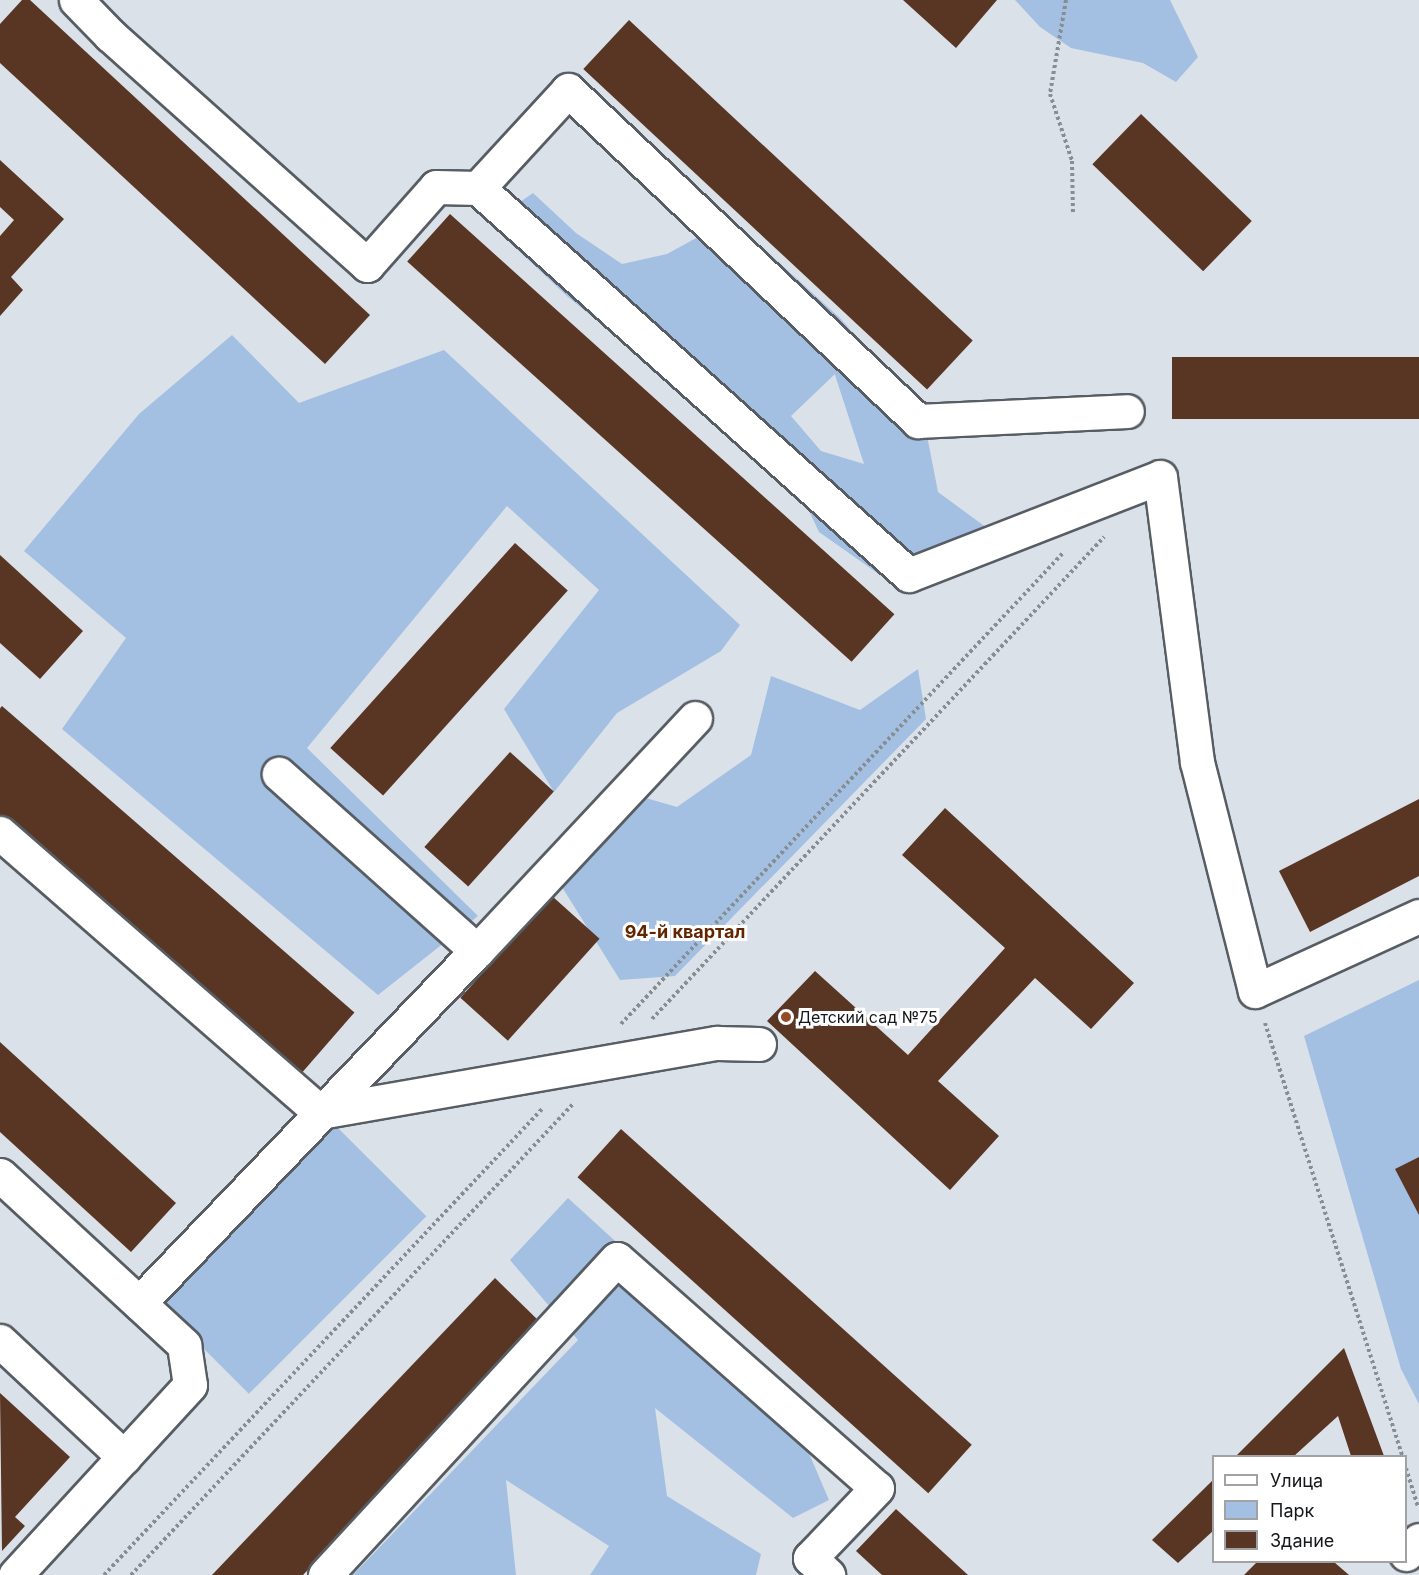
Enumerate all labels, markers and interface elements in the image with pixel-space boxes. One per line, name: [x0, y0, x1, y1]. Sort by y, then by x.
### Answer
district label: 94-й квартал: [625, 921, 745, 943]
place label: Детский сад №75: [798, 1007, 938, 1027]
marker: Детский сад №75: [779, 1010, 793, 1024]
legend: [1212, 1455, 1407, 1563]
text: Улица: [1270, 1470, 1323, 1491]
text: Парк: [1270, 1500, 1314, 1521]
text: Здание: [1270, 1530, 1334, 1551]

